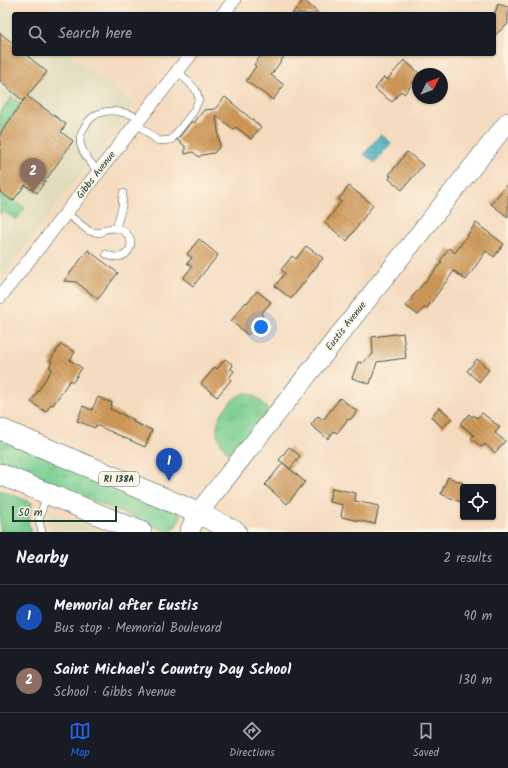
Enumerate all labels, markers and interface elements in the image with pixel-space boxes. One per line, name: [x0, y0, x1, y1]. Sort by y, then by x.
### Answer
search box: [12, 12, 496, 56]
text: Search here: [58, 22, 132, 46]
icon: search: [26, 23, 48, 45]
north arrow: [412, 68, 448, 104]
street label: Gibbs Avenue: [72, 147, 120, 202]
pin: 2: [20, 158, 46, 191]
street label: Eustis Avenue: [322, 297, 371, 354]
your location: [251, 317, 271, 337]
pin: 1: [156, 448, 182, 481]
road number: RI 138A: [99, 472, 139, 486]
map controls: [460, 484, 496, 520]
button: locate: [460, 484, 496, 520]
scale bar: [12, 504, 117, 523]
text: 50 m: [18, 504, 43, 522]
text: Nearby: [16, 545, 68, 572]
text: 2 results: [444, 548, 492, 569]
text: Memorial after Eustis: [54, 594, 198, 618]
text: 1: [27, 606, 31, 627]
text: 90 m: [464, 606, 492, 627]
text: Bus stop · Memorial Boulevard: [54, 618, 222, 639]
text: Saint Michael's Country Day School: [54, 658, 291, 682]
text: 2: [25, 670, 33, 691]
text: 130 m: [458, 670, 492, 691]
text: School · Gibbs Avenue: [54, 682, 176, 703]
tab: Map: [69, 720, 91, 762]
tab: Directions: [229, 720, 275, 762]
tab: Saved: [413, 720, 439, 762]

